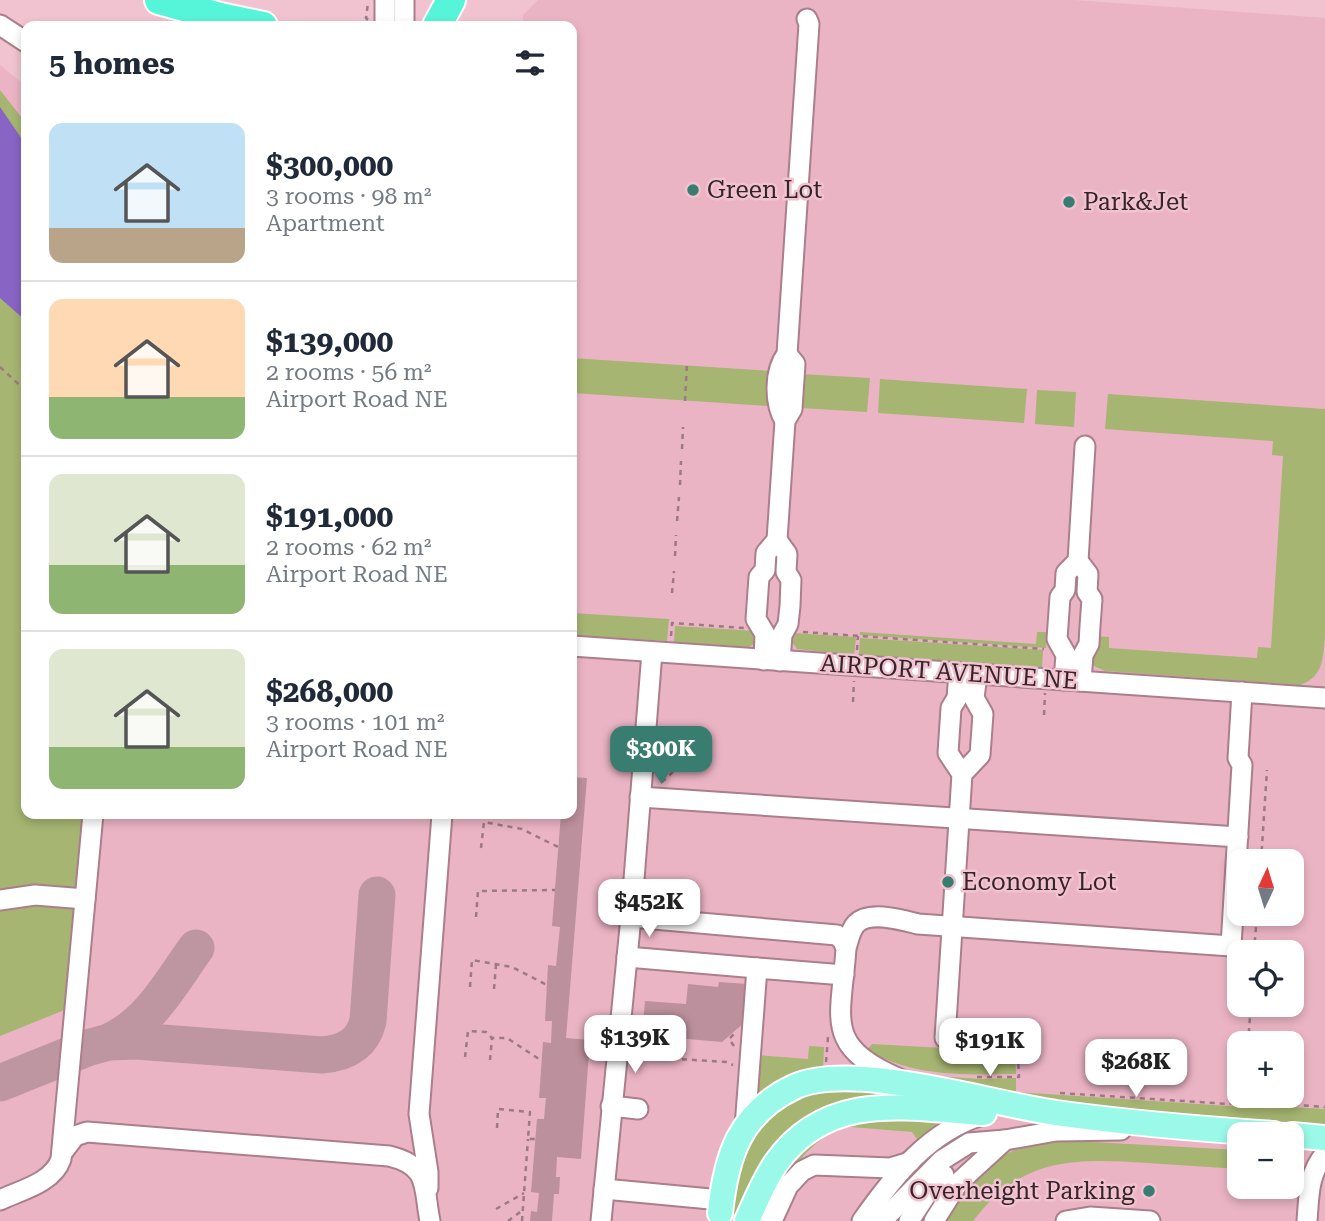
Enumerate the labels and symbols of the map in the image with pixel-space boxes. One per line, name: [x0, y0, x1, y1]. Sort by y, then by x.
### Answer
place label: Green Lot: [707, 176, 822, 204]
marker: Green Lot: [685, 182, 701, 198]
place label: Park&Jet: [1083, 188, 1188, 216]
marker: Park&Jet: [1061, 194, 1077, 210]
street label: AIRPORT AVENUE NE: [819, 649, 1079, 695]
pin: $300K: [612, 726, 710, 786]
north arrow: [1227, 849, 1304, 926]
place label: Economy Lot: [962, 868, 1116, 896]
marker: Economy Lot: [940, 874, 956, 890]
pin: $452K: [600, 880, 698, 939]
pin: $139K: [586, 1016, 684, 1075]
pin: $191K: [941, 1018, 1039, 1078]
pin: $268K: [1087, 1040, 1185, 1099]
place label: Overheight Parking: [909, 1177, 1135, 1205]
marker: Overheight Parking: [1141, 1183, 1157, 1199]

